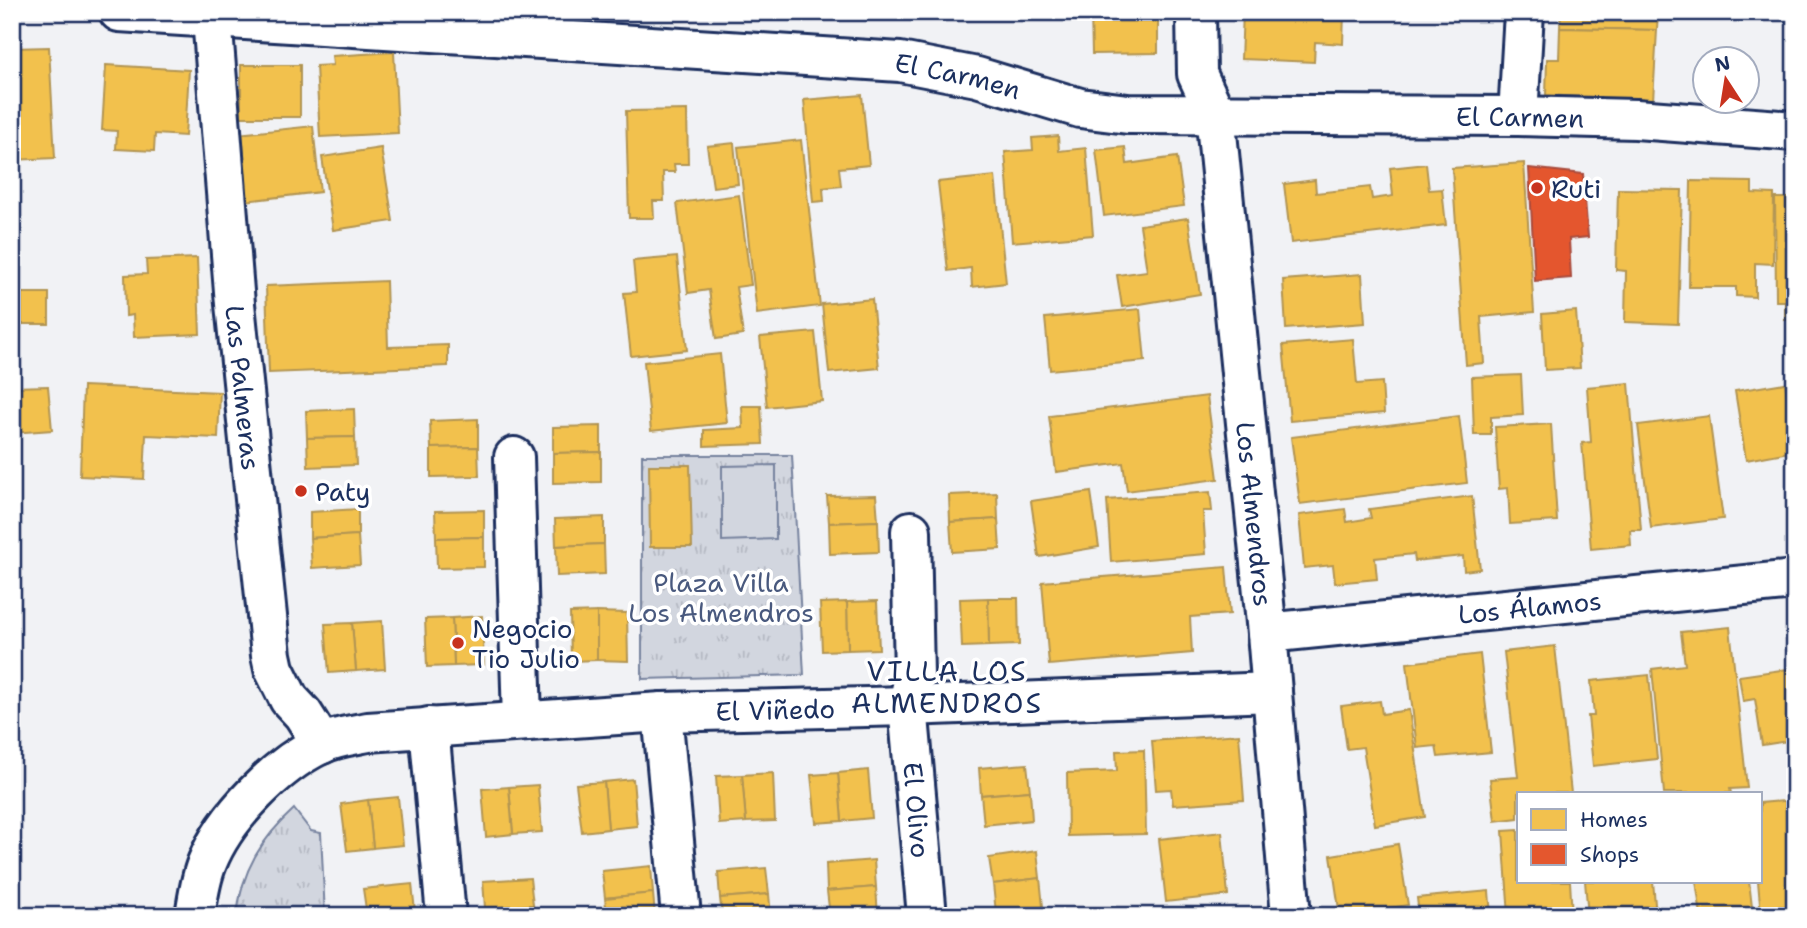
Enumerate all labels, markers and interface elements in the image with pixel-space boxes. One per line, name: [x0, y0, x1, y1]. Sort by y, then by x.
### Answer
street label: El Carmen: [892, 44, 1025, 107]
north arrow: [1692, 46, 1762, 116]
text: N: [1713, 50, 1733, 78]
street label: El Carmen: [1456, 98, 1585, 135]
place label: Ruti: [1551, 171, 1601, 206]
marker: Ruti: [1529, 180, 1545, 196]
street label: Las Palmeras: [218, 303, 269, 472]
street label: Los Almendros: [1228, 420, 1282, 608]
place label: Paty: [315, 474, 370, 509]
marker: Paty: [293, 483, 309, 499]
park label: Plaza Villa Los Almendros: [628, 565, 814, 630]
street label: Los Álamos: [1456, 582, 1603, 631]
place label: Negocio Tio Julio: [472, 611, 580, 676]
marker: Negocio Tio Julio: [450, 635, 466, 651]
district label: VILLA LOS ALMENDROS: [851, 652, 1043, 722]
street label: El Viñedo: [715, 690, 835, 728]
street label: El Olivo: [896, 761, 939, 859]
legend: [1517, 792, 1762, 883]
text: Homes: [1580, 806, 1648, 834]
text: Shops: [1580, 841, 1639, 869]

